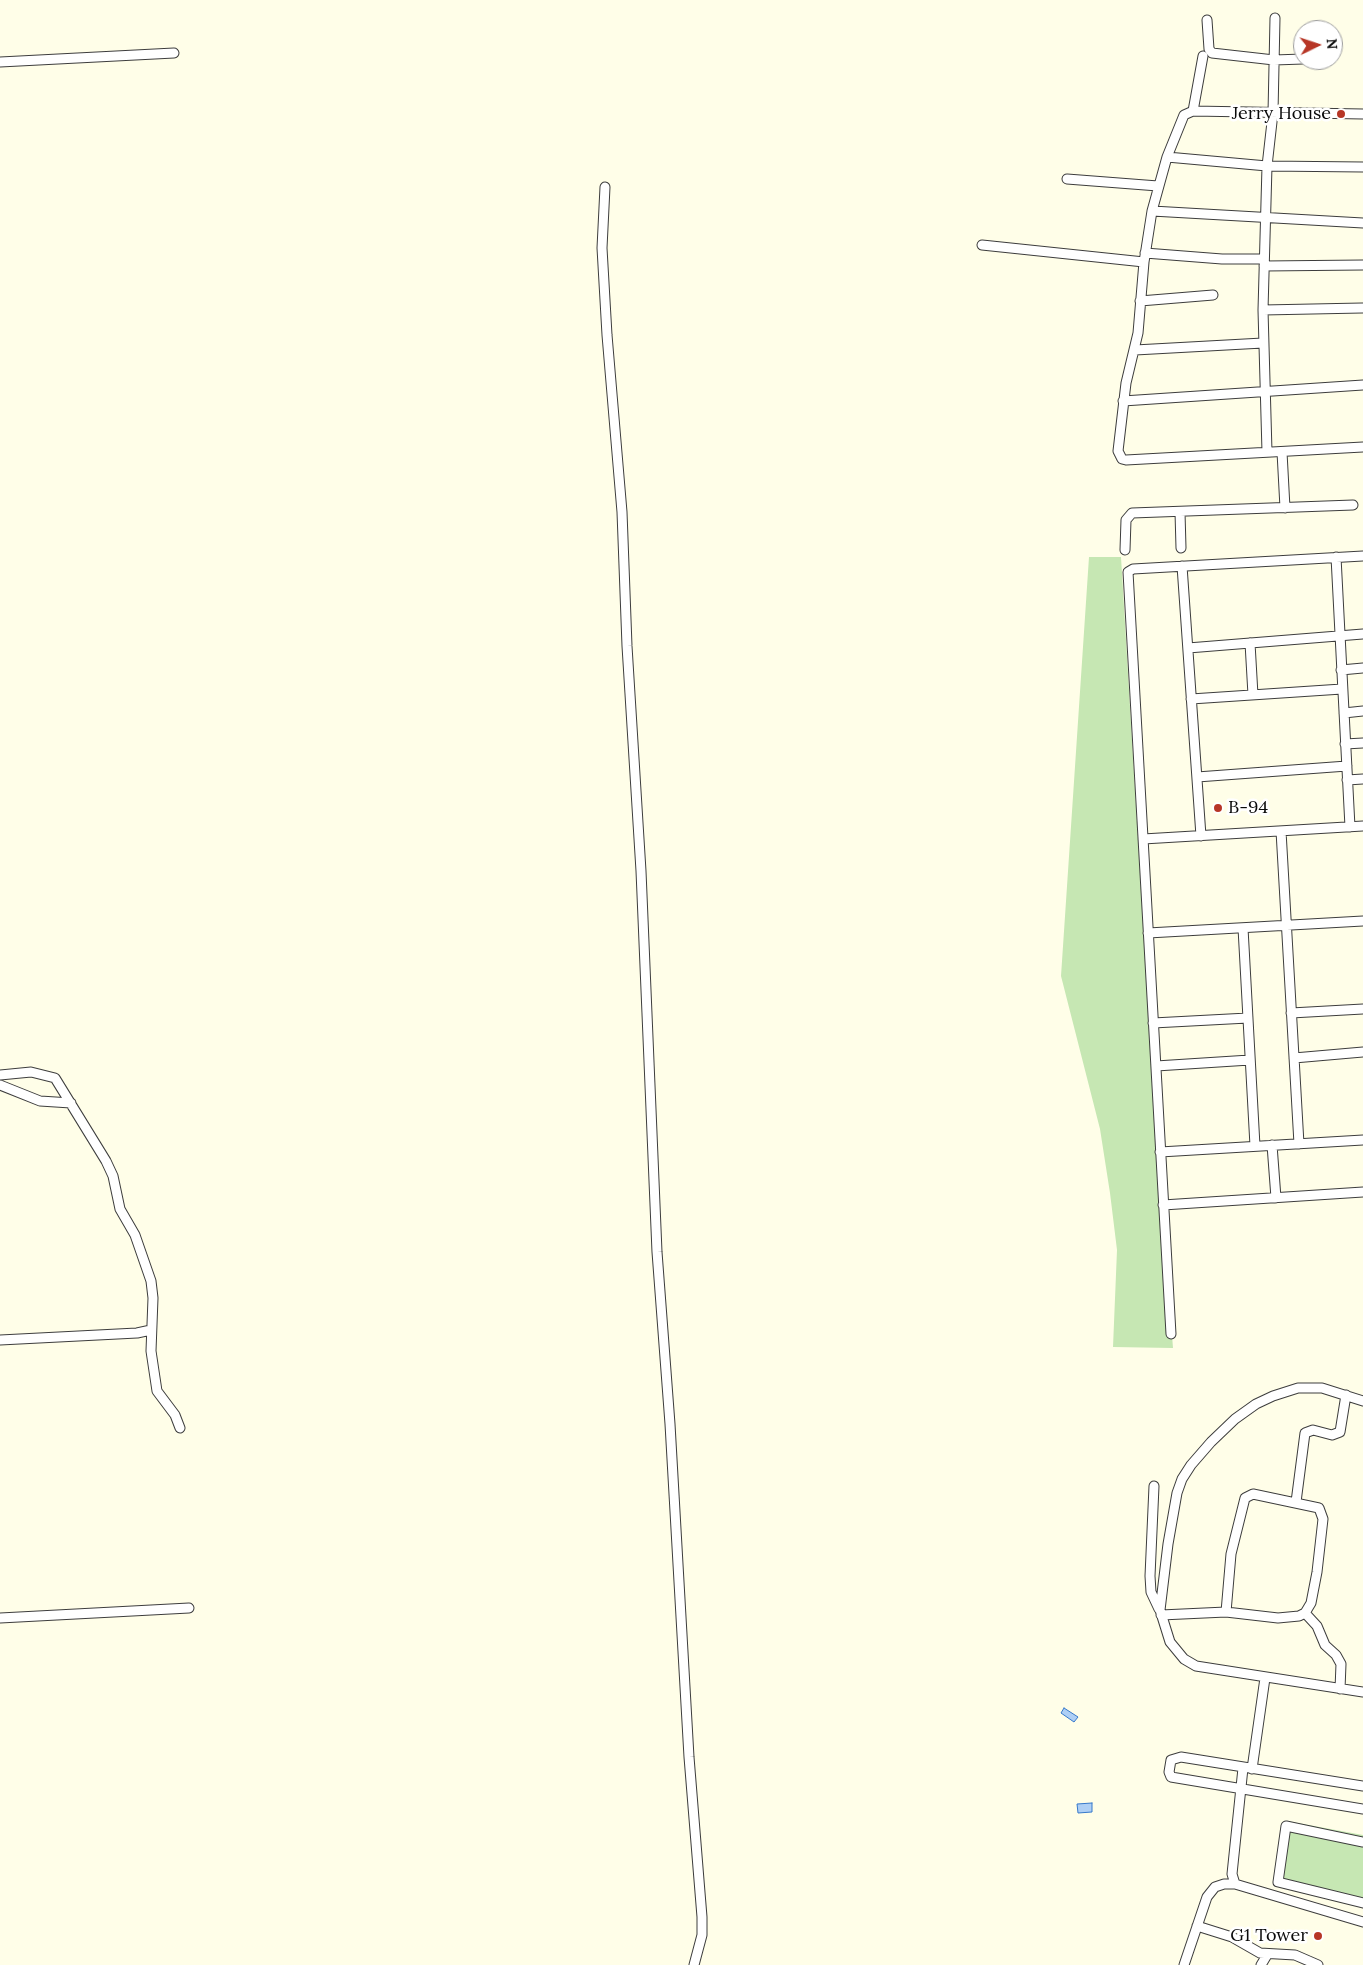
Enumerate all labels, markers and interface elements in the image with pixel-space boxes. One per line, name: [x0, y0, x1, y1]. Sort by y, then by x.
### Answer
north arrow: [1293, 20, 1343, 70]
text: N: [1323, 38, 1341, 50]
place label: Jerry House: [1232, 103, 1331, 125]
marker: Jerry House: [1335, 108, 1347, 120]
place label: B-94: [1228, 797, 1268, 819]
marker: B-94: [1212, 802, 1224, 814]
place label: G1 Tower: [1230, 1925, 1308, 1947]
marker: G1 Tower: [1312, 1930, 1324, 1942]

